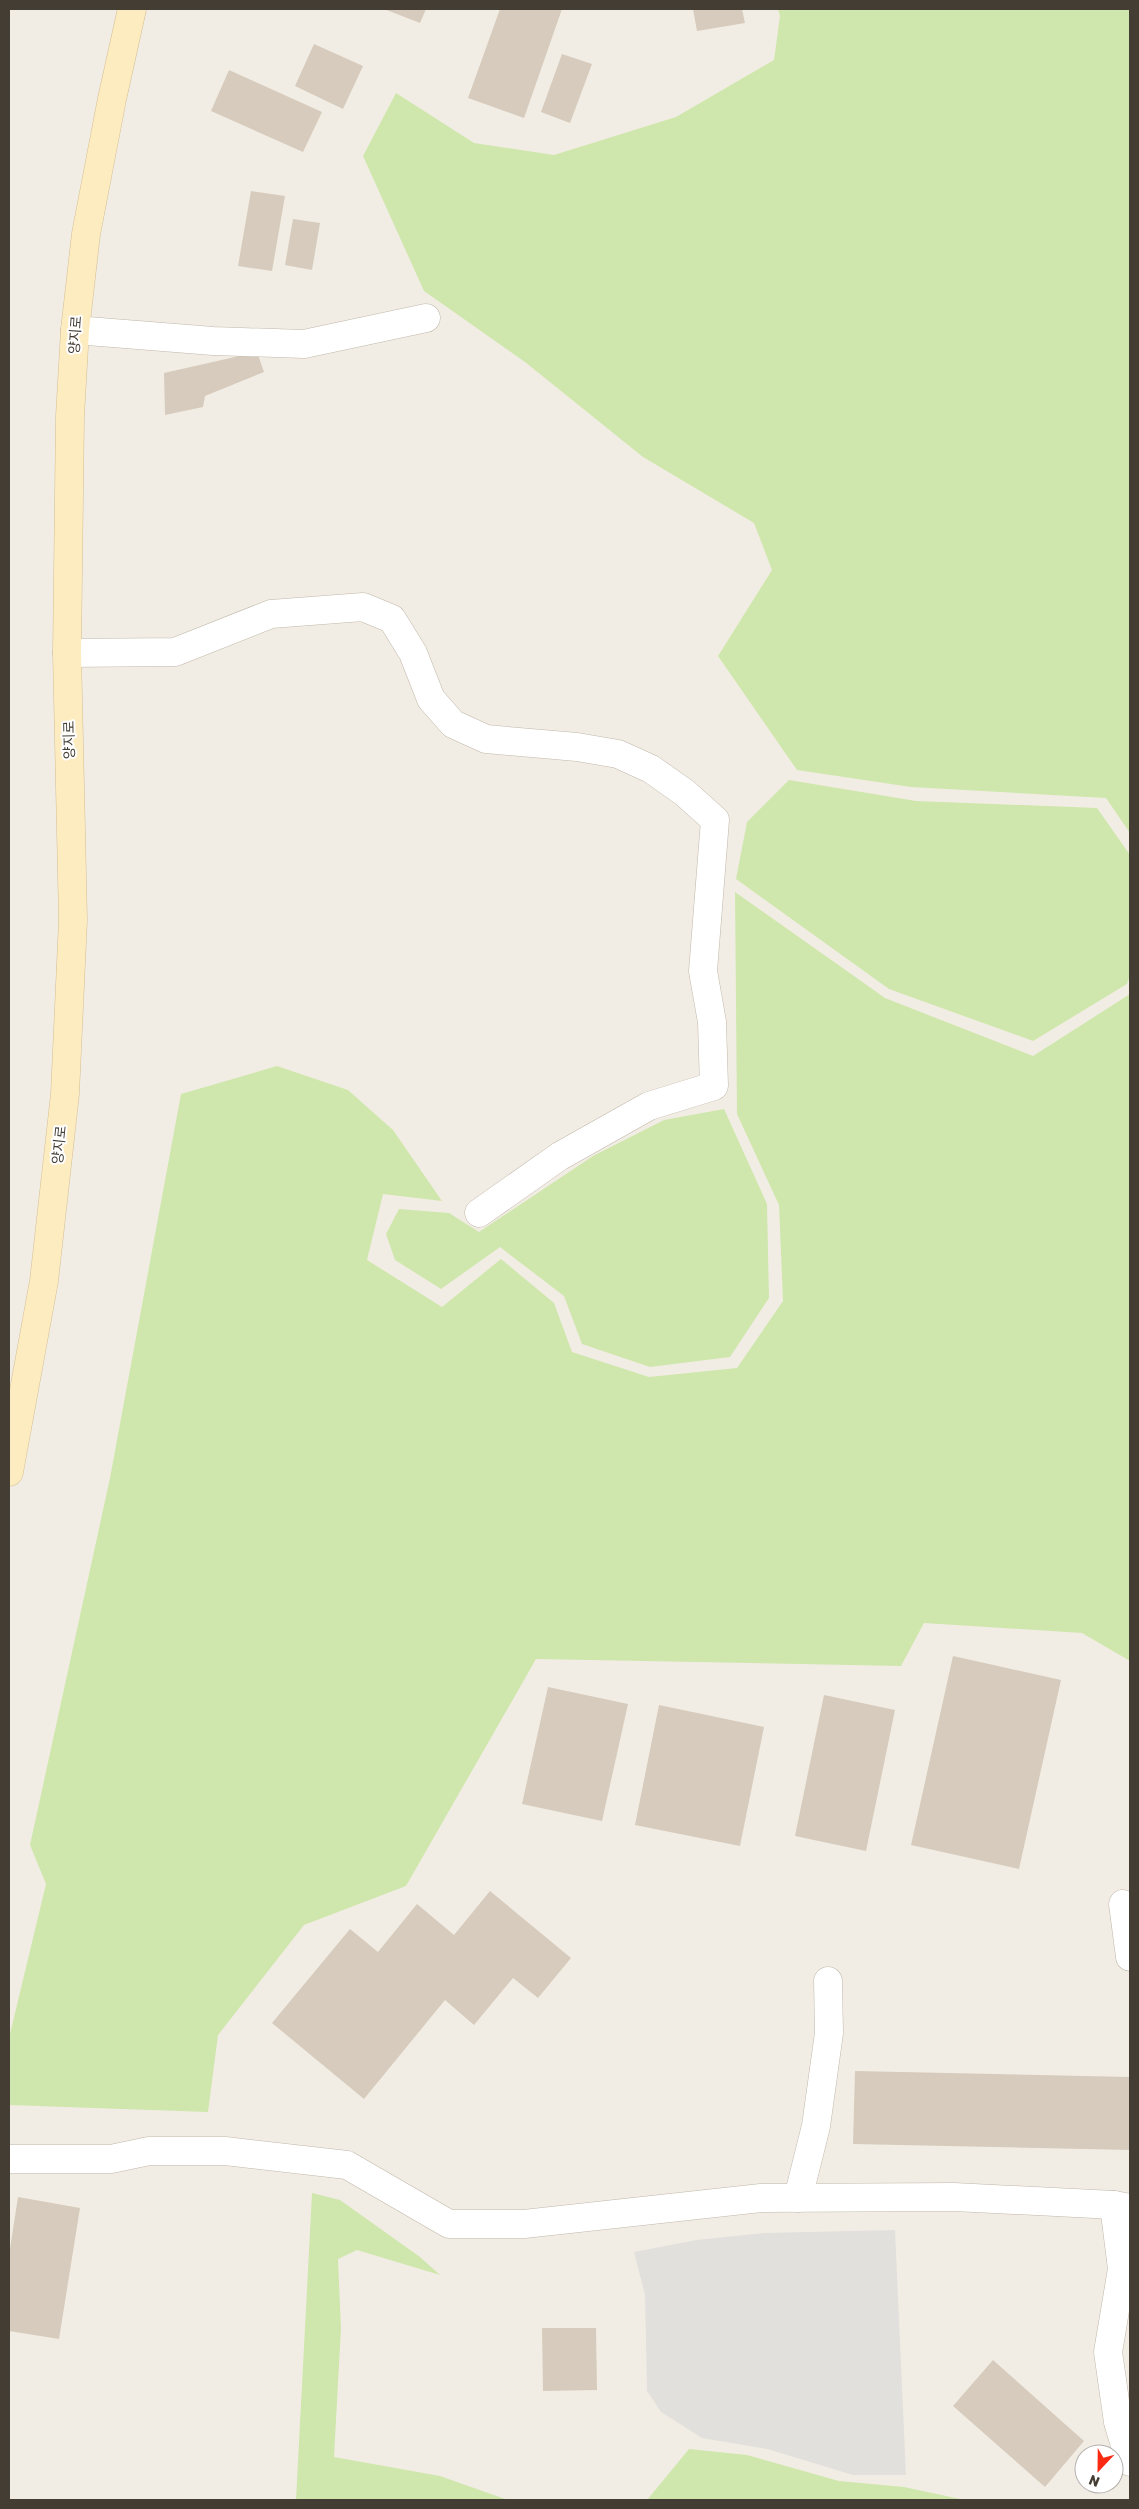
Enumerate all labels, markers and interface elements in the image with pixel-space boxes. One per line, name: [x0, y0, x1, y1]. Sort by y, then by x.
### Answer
street label: 양지로: [66, 315, 85, 355]
street label: 양지로: [61, 720, 78, 759]
street label: 양지로: [49, 1125, 70, 1165]
north arrow: [1074, 2444, 1124, 2494]
text: N: [1086, 2471, 1102, 2490]

